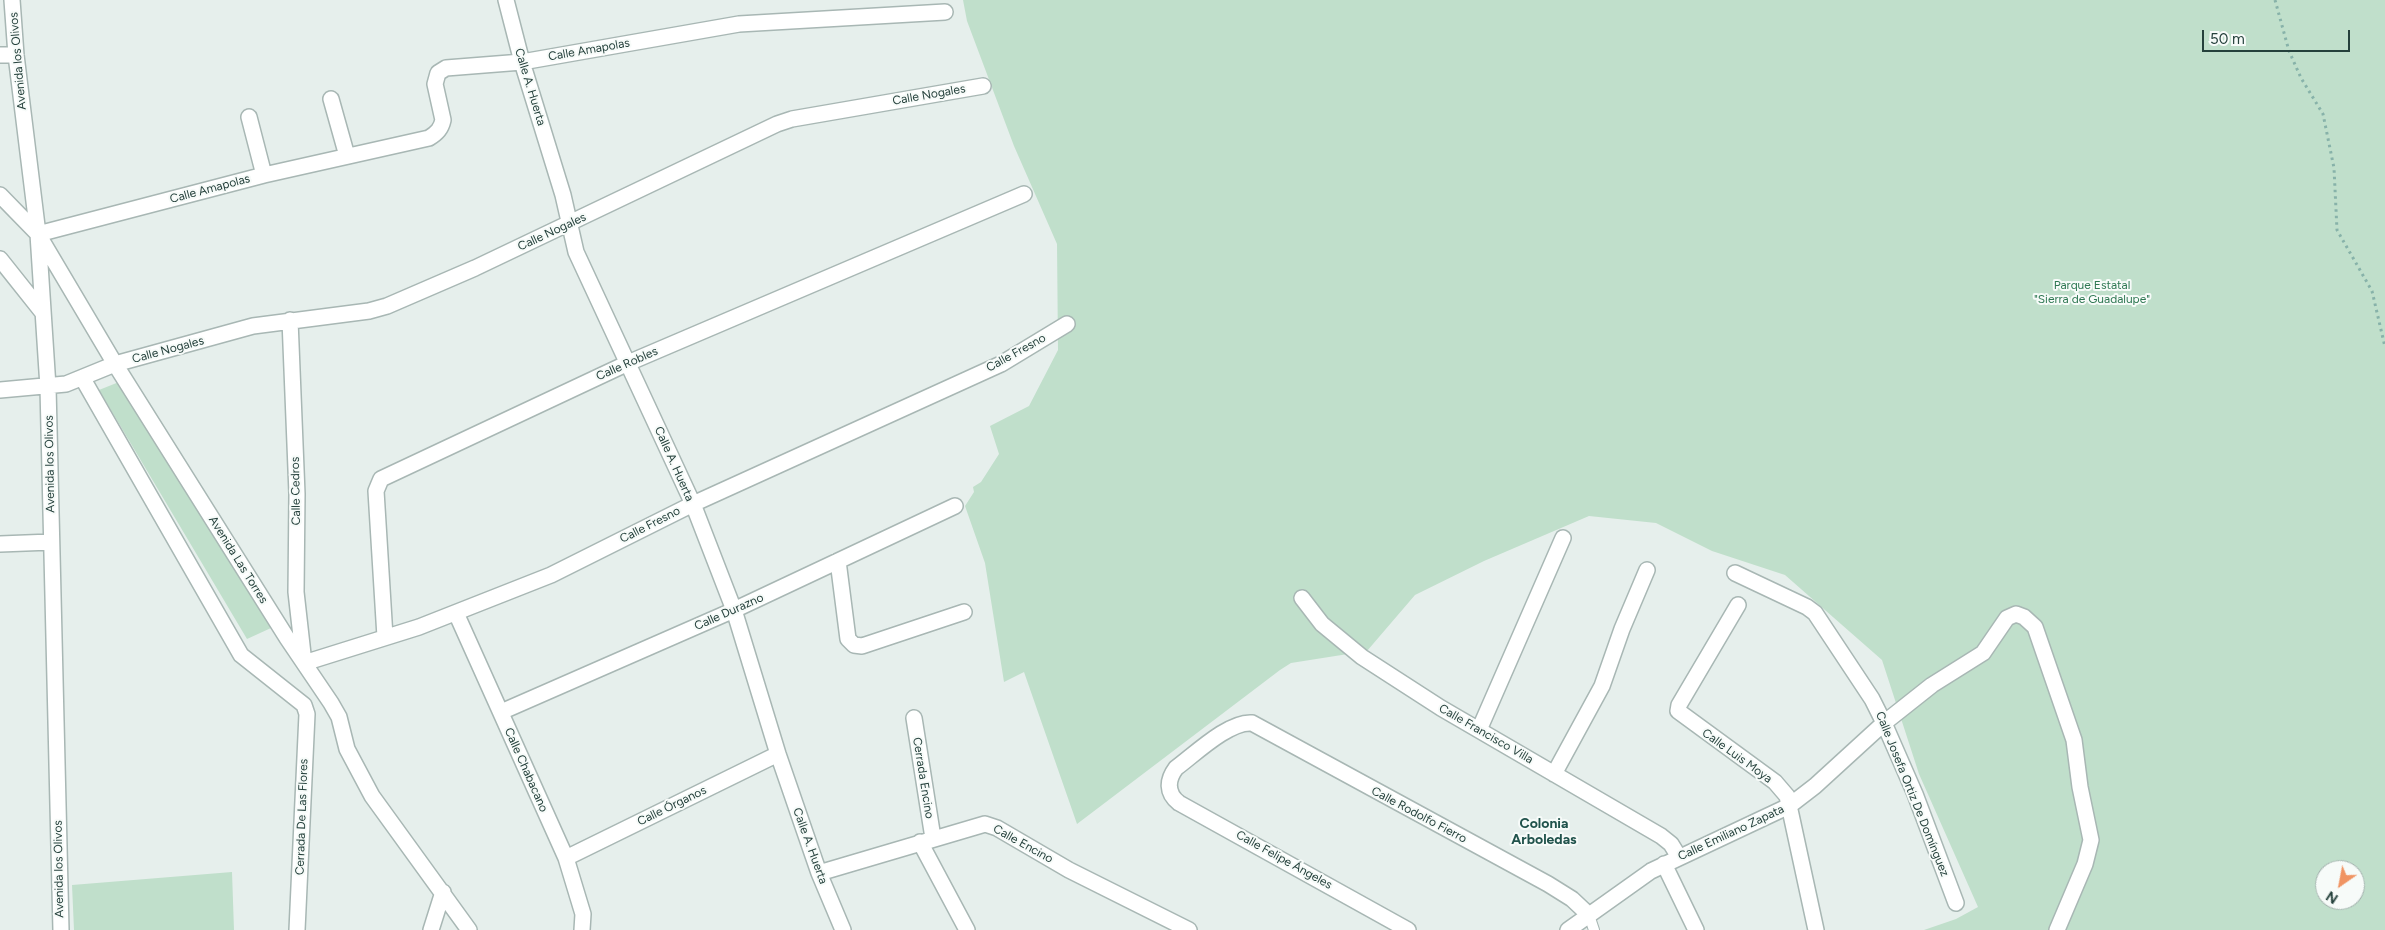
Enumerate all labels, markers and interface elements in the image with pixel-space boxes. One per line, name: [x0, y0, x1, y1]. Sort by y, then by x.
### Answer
street label: Avenida los Olivos: [7, 12, 29, 110]
scale bar: [2205, 20, 2352, 52]
text: 50 m: [2210, 30, 2245, 48]
street label: Calle Amapolas: [547, 36, 631, 64]
street label: Calle A. Huerta: [511, 47, 549, 127]
street label: Calle Nogales: [891, 82, 967, 108]
street label: Calle Amapolas: [168, 171, 252, 207]
street label: Calle Nogales: [516, 210, 588, 254]
park label: Parque Estatal "Sierra de Guadalupe": [2034, 278, 2150, 306]
street label: Calle Fresno: [984, 331, 1048, 375]
street label: Calle Nogales: [131, 333, 205, 367]
street label: Calle Robles: [594, 344, 660, 384]
street label: Avenida los Olivos: [42, 415, 58, 513]
street label: Calle A. Huerta: [651, 424, 697, 504]
street label: Calle Cedros: [288, 457, 304, 525]
street label: Calle Fresno: [617, 504, 683, 546]
street label: Avenida Las Torres: [205, 514, 271, 606]
street label: Calle Durazno: [692, 590, 766, 634]
street label: Calle Francisco Villa: [1436, 701, 1536, 767]
street label: Calle Josefa Ortiz De Domínguez: [1872, 709, 1952, 879]
street label: Calle Chabacano: [501, 726, 551, 814]
street label: Calle Luis Moya: [1699, 726, 1775, 786]
street label: Cerrada Encino: [909, 736, 937, 820]
street label: Cerrada De Las Flores: [293, 759, 311, 875]
street label: Calle Órganos: [635, 783, 709, 829]
street label: Calle Rodolfo Fierro: [1369, 784, 1469, 846]
street label: Calle Emiliano Zapata: [1676, 802, 1786, 864]
street label: Calle A. Huerta: [790, 806, 830, 886]
district label: Colonia Arboledas: [1511, 816, 1577, 849]
street label: Avenida los Olivos: [51, 820, 67, 918]
street label: Calle Encino: [991, 822, 1055, 866]
street label: Calle Felipe Ángeles: [1233, 828, 1335, 892]
north arrow: [2315, 860, 2365, 910]
text: N: [2323, 887, 2341, 907]

